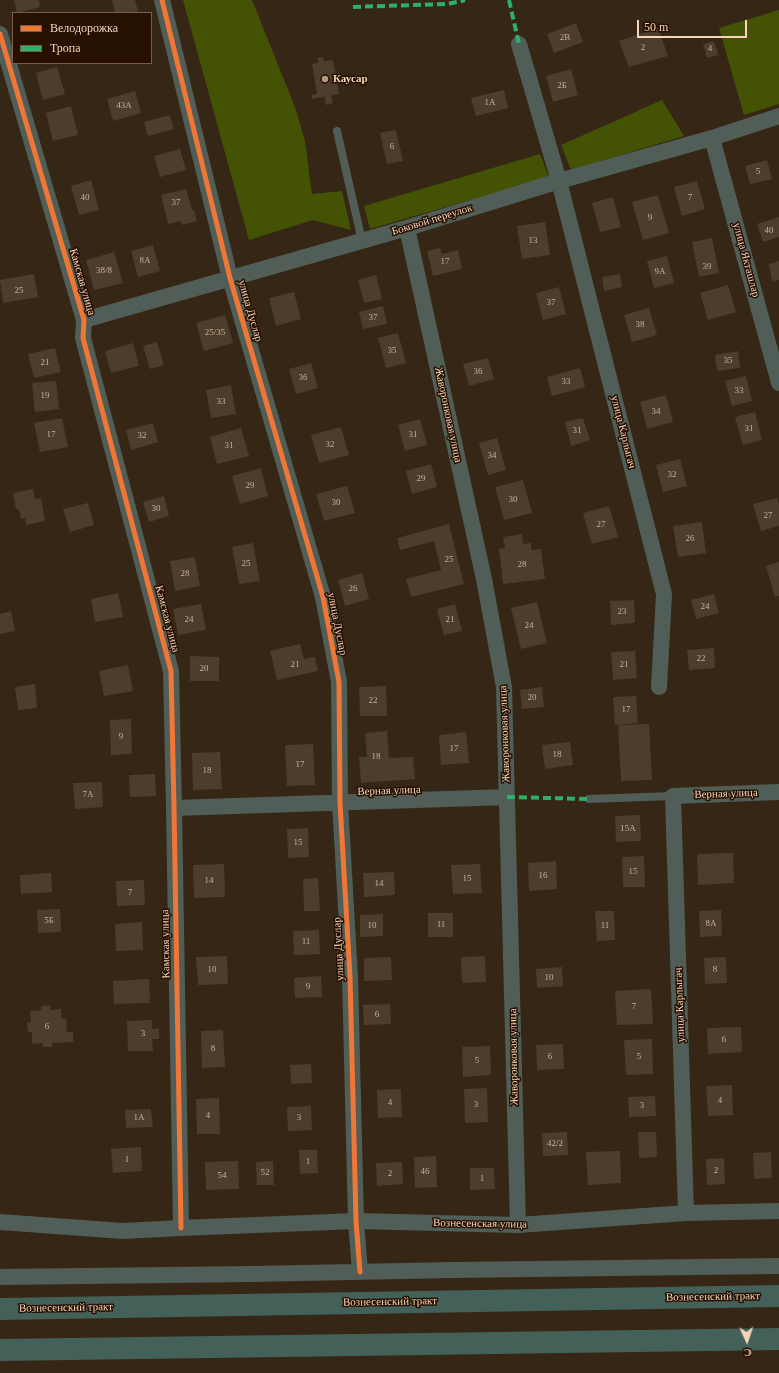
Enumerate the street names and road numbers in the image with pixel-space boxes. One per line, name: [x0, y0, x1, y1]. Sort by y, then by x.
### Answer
street label: Боковой переулок: [390, 201, 474, 239]
street label: улица Якташлар: [730, 221, 762, 299]
street label: Камская улица: [66, 247, 98, 317]
street label: улица Дуслар: [235, 279, 265, 343]
street label: Жаворонковая улица: [431, 366, 465, 464]
street label: улица Карлыгач: [608, 394, 638, 470]
street label: Камская улица: [152, 584, 182, 654]
street label: улица Дуслар: [324, 591, 350, 657]
street label: Жаворонковая улица: [497, 685, 513, 783]
street label: Верная улица: [357, 783, 421, 799]
street label: Верная улица: [694, 786, 758, 802]
street label: Камская улица: [159, 909, 173, 979]
street label: улица Дуслар: [331, 917, 347, 981]
street label: улица Карлыгач: [672, 967, 688, 1043]
street label: Жаворонковая улица: [507, 1008, 521, 1106]
street label: Вознесенская улица: [433, 1217, 527, 1231]
street label: Вознесенский тракт: [666, 1290, 760, 1304]
street label: Вознесенский тракт: [343, 1295, 437, 1309]
street label: Вознесенский тракт: [19, 1301, 113, 1315]

